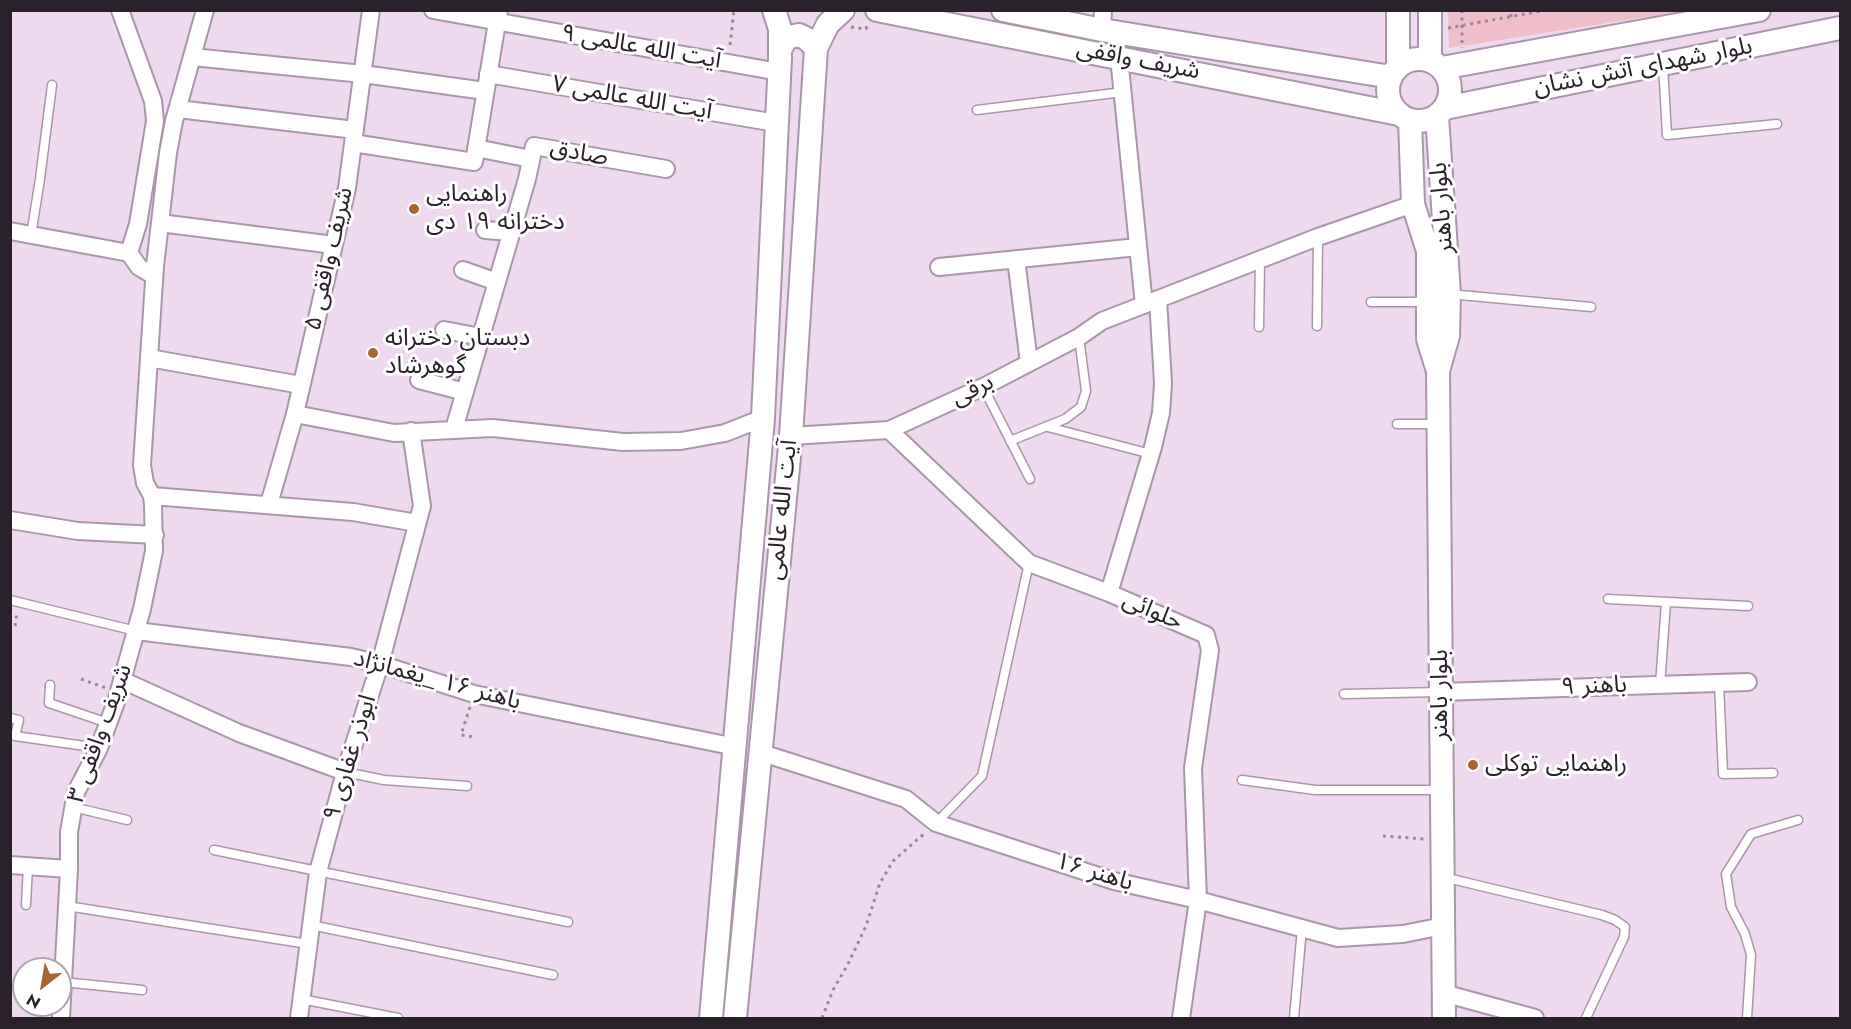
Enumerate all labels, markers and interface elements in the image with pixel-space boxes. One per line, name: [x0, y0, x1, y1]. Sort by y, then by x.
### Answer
street label: آیت الله عالمی ۹: [559, 20, 723, 76]
street label: بلوار شهدای آتش نشان: [1531, 33, 1755, 103]
street label: شریف واقفی: [1074, 35, 1202, 87]
street label: آیت الله عالمی ۷: [550, 71, 714, 127]
street label: صادق: [548, 135, 610, 173]
street label: بلوار باهنر: [1425, 161, 1461, 255]
place label: راهنمایی دخترانه ۱۹ دی: [426, 181, 565, 237]
street label: شریف واقفی ۵: [300, 185, 360, 333]
marker: راهنمایی دخترانه ۱۹ دی: [407, 202, 421, 216]
place label: دبستان دخترانه گوهرشاد: [385, 325, 530, 381]
marker: دبستان دخترانه گوهرشاد: [366, 346, 380, 360]
street label: برقی: [947, 368, 999, 414]
street label: آیت الله عالمی: [761, 438, 805, 582]
street label: حلوائی: [1118, 587, 1186, 637]
street label: باهنر ۱۶ _یغمانژاد: [350, 645, 524, 717]
street label: بلوار باهنر: [1427, 649, 1455, 741]
street label: شریف واقفی ۳: [63, 660, 139, 808]
street label: باهنر ۹: [1561, 671, 1627, 703]
street label: ابوذر غفاری ۹: [318, 692, 384, 824]
place label: راهنمایی توکلی: [1485, 751, 1627, 779]
marker: راهنمایی توکلی: [1466, 758, 1480, 772]
street label: باهنر ۱۶: [1052, 848, 1136, 898]
north arrow: [12, 957, 72, 1017]
text: N: [22, 988, 45, 1014]

